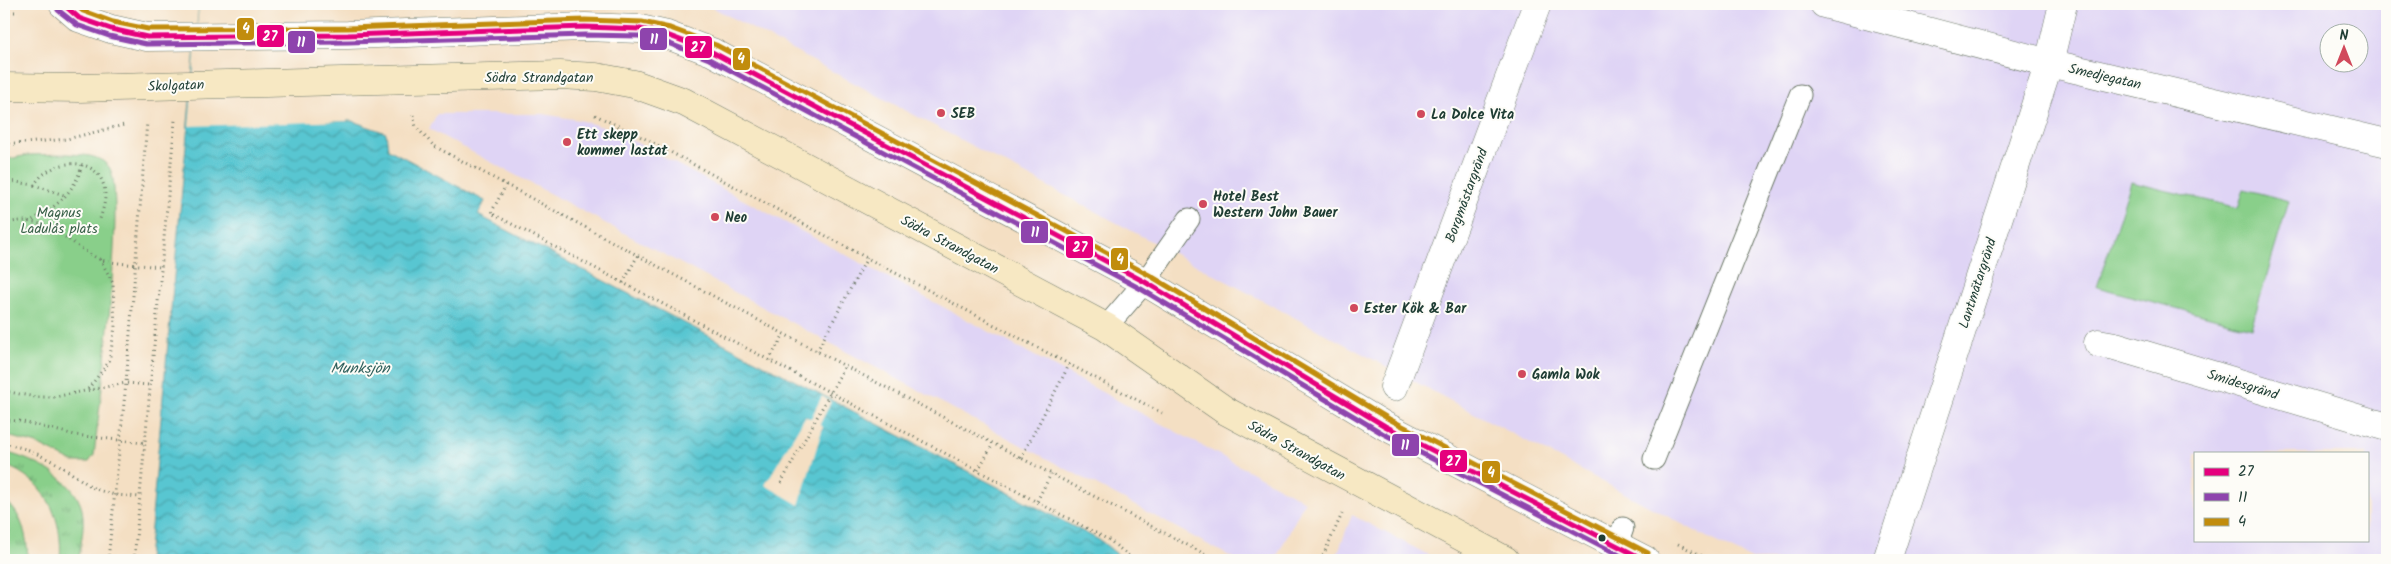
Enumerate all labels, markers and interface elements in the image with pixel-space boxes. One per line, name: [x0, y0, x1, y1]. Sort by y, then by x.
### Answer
line badge: 4: [236, 17, 255, 41]
text: 4: [242, 18, 250, 40]
north arrow: [2318, 22, 2368, 72]
line badge: 27: [256, 24, 285, 48]
text: N: [2340, 25, 2349, 47]
text: 27: [263, 26, 278, 48]
line badge: 11: [639, 27, 668, 51]
text: 11: [650, 29, 659, 51]
line badge: 11: [287, 30, 316, 54]
text: 11: [297, 32, 306, 54]
line badge: 27: [684, 35, 713, 59]
text: 27: [691, 37, 706, 59]
line badge: 4: [732, 47, 751, 71]
text: 4: [737, 48, 745, 70]
street label: Smedjegatan: [2066, 58, 2143, 96]
street label: Södra Strandgatan: [485, 67, 593, 89]
street label: Skolgatan: [147, 74, 205, 98]
place label: SEB: [951, 103, 975, 125]
place label: La Dolce Vita: [1431, 104, 1514, 126]
marker: SEB: [935, 107, 947, 119]
marker: La Dolce Vita: [1415, 108, 1427, 120]
place label: Ett skepp kommer lastat: [577, 124, 668, 162]
marker: Ett skepp kommer lastat: [561, 136, 573, 148]
street label: Borgmästargränd: [1440, 144, 1495, 246]
place label: Hotel Best Western John Bauer: [1213, 186, 1338, 224]
marker: Hotel Best Western John Bauer: [1197, 198, 1209, 210]
park label: Magnus Ladulås plats: [20, 202, 98, 240]
place label: Neo: [725, 207, 748, 229]
street label: Södra Strandgatan: [896, 210, 1003, 280]
marker: Neo: [709, 211, 721, 223]
line badge: 11: [1020, 220, 1049, 244]
text: 11: [1031, 222, 1040, 244]
street label: Lantmätargränd: [1953, 234, 2003, 331]
line badge: 27: [1065, 235, 1094, 259]
text: 27: [1073, 237, 1088, 259]
line badge: 4: [1110, 247, 1129, 271]
text: 4: [1116, 249, 1124, 271]
place label: Ester Kök & Bar: [1364, 298, 1467, 320]
marker: Ester Kök & Bar: [1348, 302, 1360, 314]
water label: Munksjön: [330, 357, 391, 381]
place label: Gamla Wok: [1532, 364, 1601, 386]
street label: Smidesgränd: [2204, 364, 2282, 407]
marker: Gamla Wok: [1516, 368, 1528, 380]
street label: Södra Strandgatan: [1244, 415, 1349, 487]
line badge: 11: [1391, 433, 1420, 457]
text: 11: [1401, 435, 1410, 457]
line badge: 27: [1439, 449, 1468, 473]
text: 27: [1446, 451, 1461, 473]
legend: [2194, 452, 2368, 542]
line badge: 4: [1481, 460, 1501, 484]
text: 27: [2238, 460, 2255, 484]
text: 4: [1487, 462, 1495, 484]
text: 11: [2238, 486, 2248, 510]
text: 4: [2238, 510, 2246, 534]
unlabelled marker: [1597, 533, 1607, 543]

